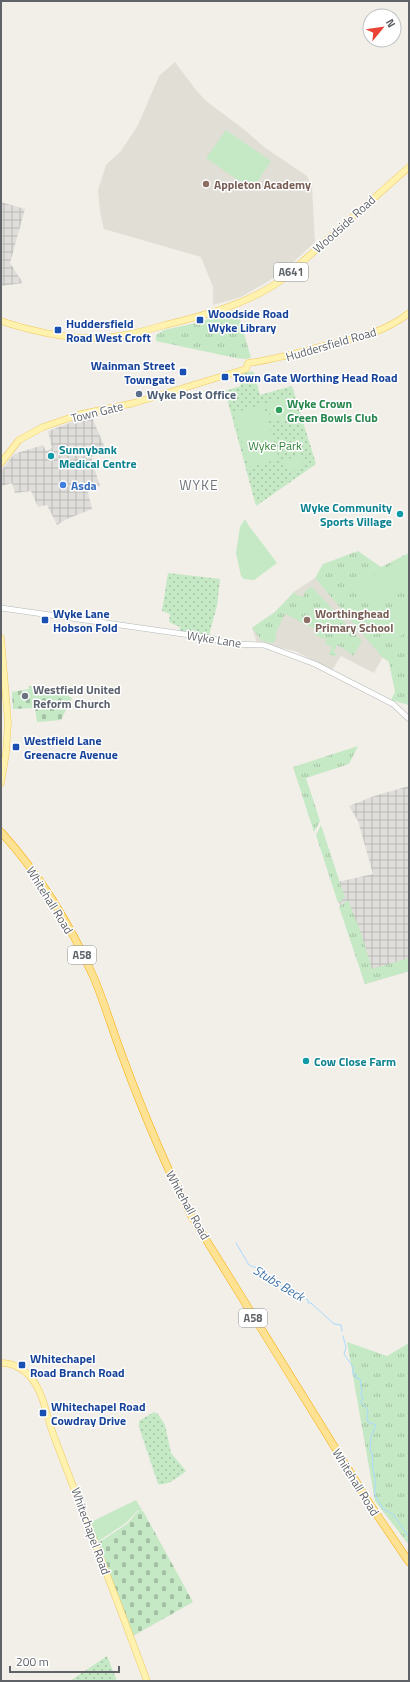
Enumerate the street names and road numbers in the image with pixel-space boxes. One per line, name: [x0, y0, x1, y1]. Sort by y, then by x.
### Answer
street label: Woodside Road: [308, 191, 380, 257]
road number: A641: [274, 263, 308, 281]
street label: Huddersfield Road: [284, 322, 378, 366]
street label: Town Gate: [69, 396, 125, 428]
street label: Wyke Lane: [185, 625, 243, 653]
street label: Whitehall Road: [22, 862, 78, 938]
road number: A58: [68, 946, 96, 964]
street label: Whitehall Road: [161, 1167, 215, 1243]
road number: A58: [239, 1309, 267, 1327]
street label: Whitehall Road: [328, 1444, 384, 1520]
street label: Whitechapel Road: [66, 1485, 116, 1577]

